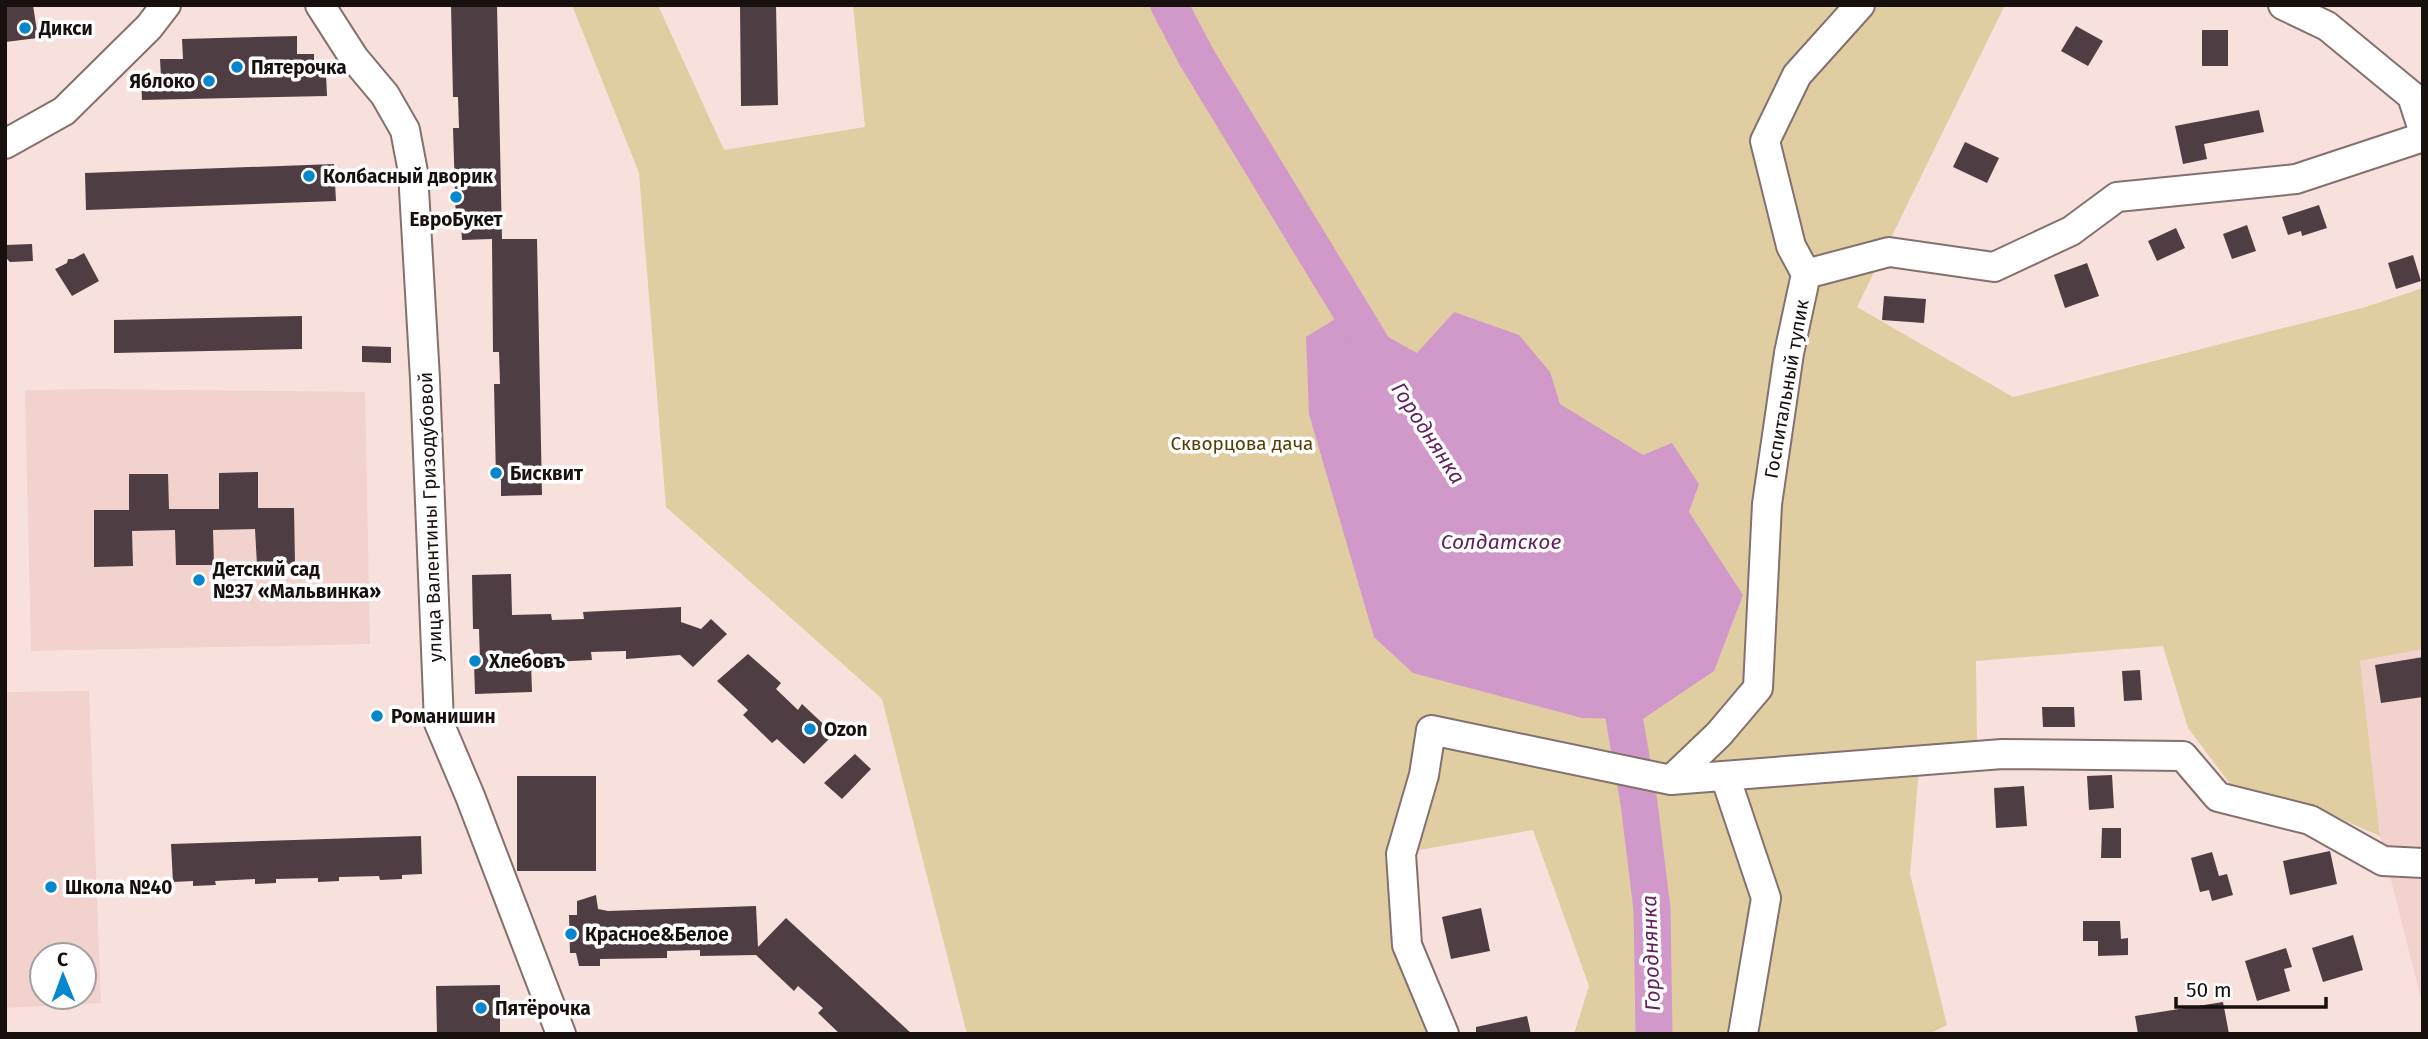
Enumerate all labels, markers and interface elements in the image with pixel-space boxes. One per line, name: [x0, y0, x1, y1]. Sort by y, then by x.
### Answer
place label: Дикси: [38, 17, 93, 40]
marker: Дикси: [17, 20, 33, 36]
place label: Пятерочка: [251, 56, 347, 79]
marker: Пятерочка: [229, 59, 245, 75]
place label: Яблоко: [130, 70, 195, 93]
marker: Яблоко: [201, 73, 217, 89]
place label: Колбасный дворик: [323, 165, 493, 188]
marker: Колбасный дворик: [301, 168, 317, 184]
marker: ЕвроБукет: [448, 189, 464, 205]
place label: ЕвроБукет: [410, 208, 504, 231]
street label: Госпитальный тупик: [1759, 298, 1814, 480]
street label: улица Валентины Гризодубовой: [414, 371, 447, 663]
water label: Городнянка: [1386, 377, 1470, 489]
park label: Скворцова дача: [1171, 432, 1313, 455]
place label: Бисквит: [510, 462, 584, 485]
marker: Бисквит: [488, 465, 504, 481]
water label: Солдатское: [1441, 529, 1561, 555]
place label: Детский сад №37 «Мальвинка»: [212, 558, 381, 603]
marker: Детский сад №37 «Мальвинка»: [191, 572, 207, 588]
place label: Хлебовъ: [488, 650, 566, 673]
marker: Хлебовъ: [467, 653, 483, 669]
place label: Романишин: [391, 705, 496, 728]
marker: Романишин: [369, 708, 385, 724]
place label: Ozon: [824, 718, 868, 741]
marker: Ozon: [802, 721, 818, 737]
place label: Школа №40: [65, 876, 172, 899]
marker: Школа №40: [43, 879, 59, 895]
water label: Городнянка: [1636, 895, 1666, 1011]
place label: Красное&Белое: [585, 923, 729, 946]
marker: Красное&Белое: [563, 926, 579, 942]
north arrow: [28, 941, 98, 1011]
text: С: [57, 948, 68, 971]
scale bar: [2176, 965, 2326, 1009]
text: 50 m: [2186, 977, 2232, 1003]
place label: Пятёрочка: [495, 997, 591, 1020]
marker: Пятёрочка: [473, 1000, 489, 1016]

